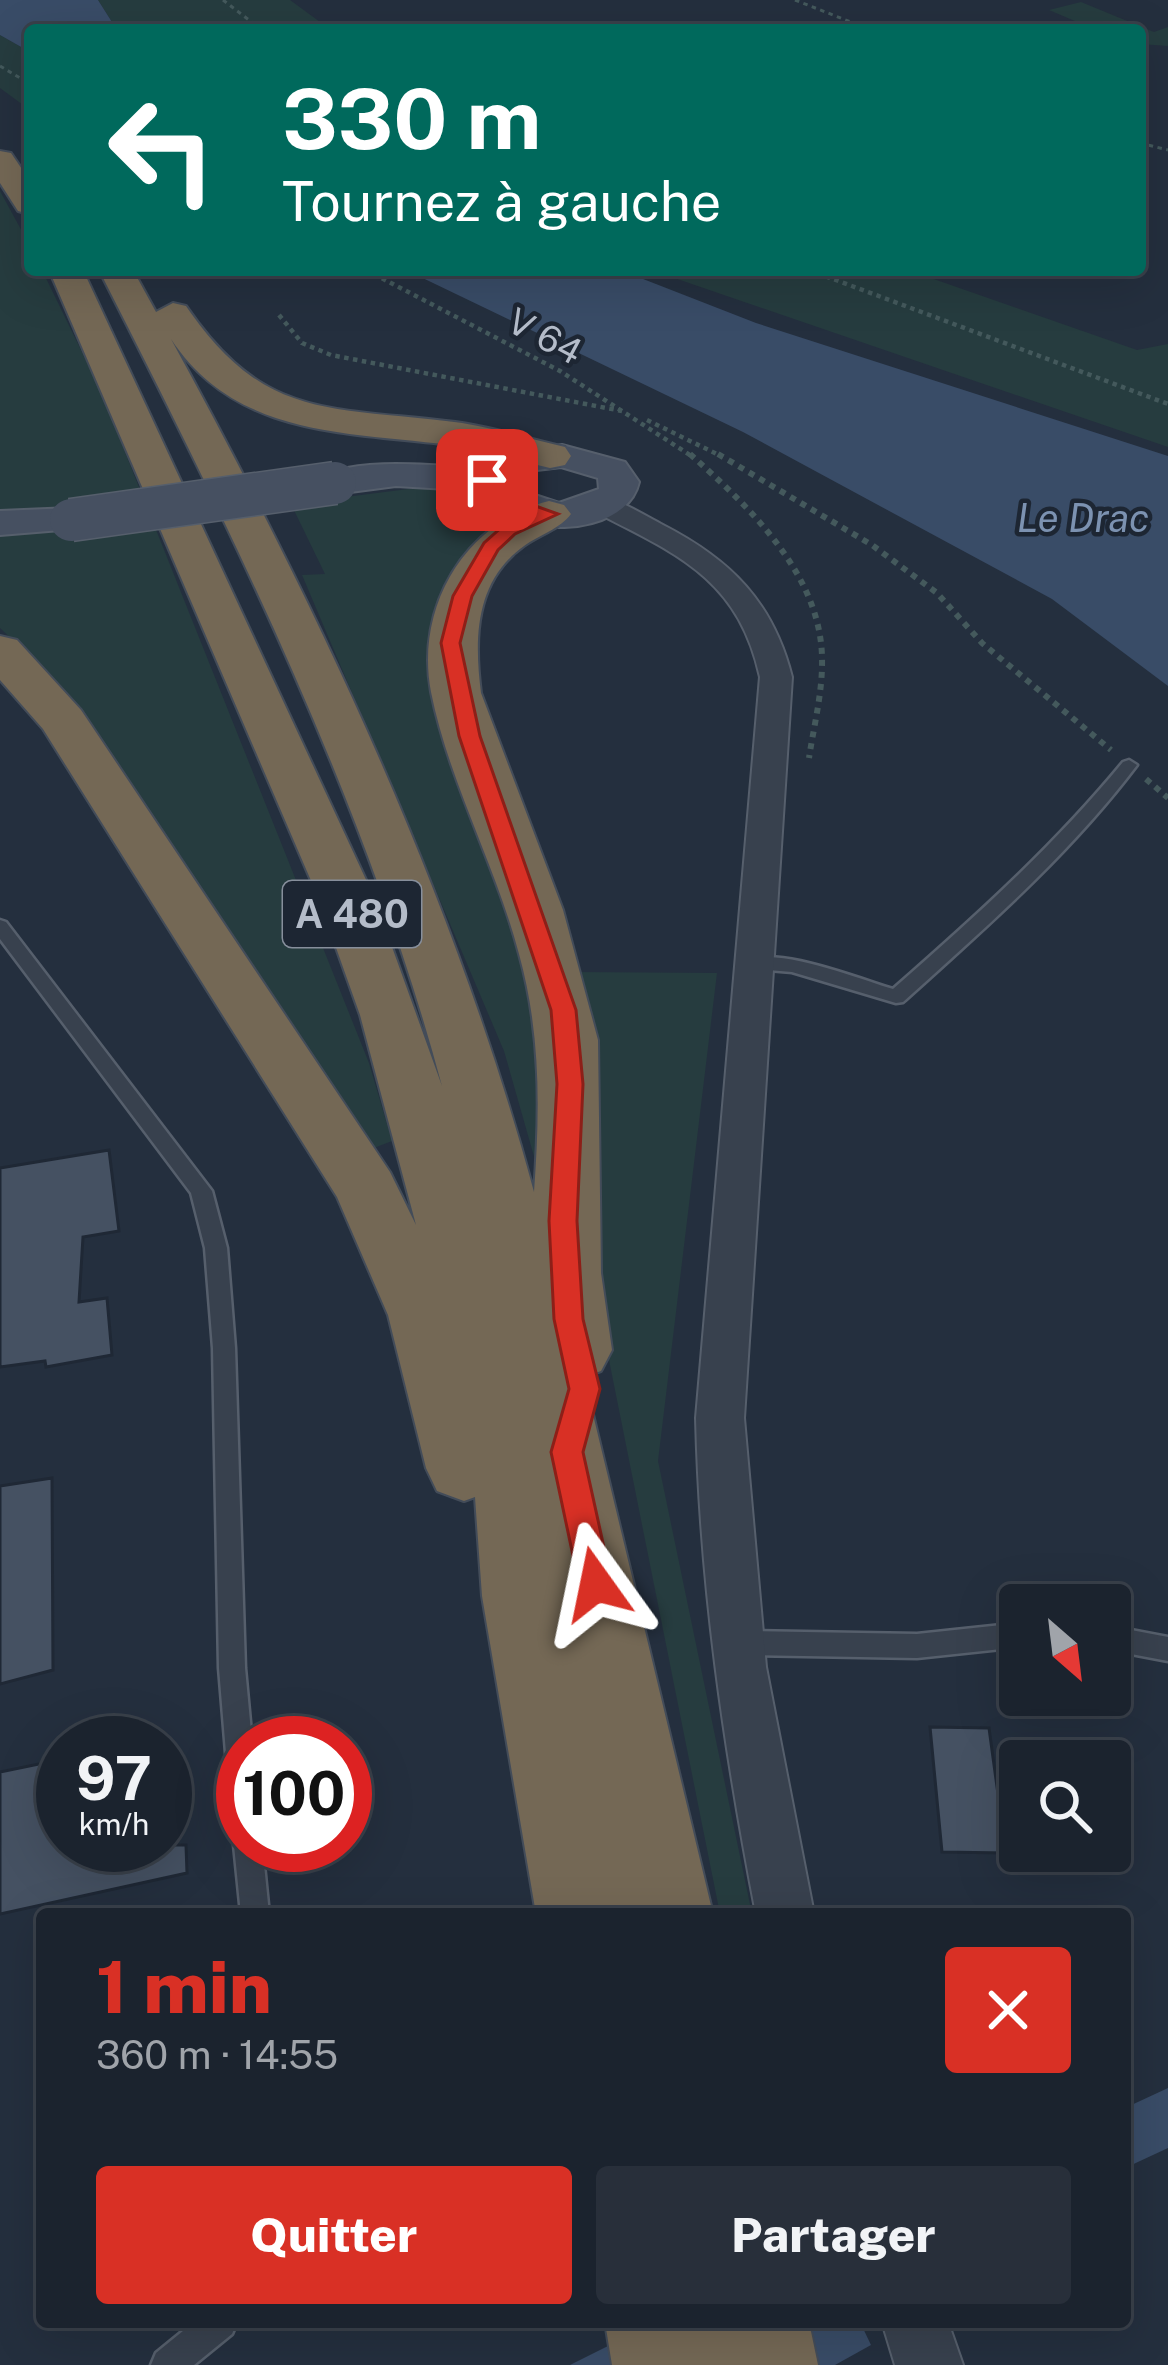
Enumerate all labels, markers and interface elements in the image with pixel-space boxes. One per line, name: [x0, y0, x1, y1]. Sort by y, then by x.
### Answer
text: 330 m: [282, 69, 542, 168]
icon: left: [84, 72, 240, 228]
text: Tournez à gauche: [282, 170, 721, 233]
street label: V 64: [501, 299, 589, 373]
pin: [436, 429, 538, 531]
icon: arrive: [454, 447, 520, 513]
water label: Le Drac: [1017, 495, 1149, 541]
road number: A 480: [283, 881, 421, 947]
position arrow: [533, 1521, 659, 1647]
north arrow: [999, 1584, 1131, 1716]
map controls: [999, 1584, 1131, 1872]
speed limit sign: 100: [216, 1716, 372, 1872]
button: search: [999, 1740, 1131, 1872]
text: 97: [76, 1743, 152, 1814]
text: km/h: [79, 1806, 149, 1842]
text: 1 min: [96, 1945, 272, 2029]
button: close: [945, 1947, 1071, 2073]
text: 360 m · 14:55: [96, 2032, 338, 2078]
button: Quitter: [96, 2166, 572, 2304]
button: Partager: [596, 2166, 1071, 2304]

